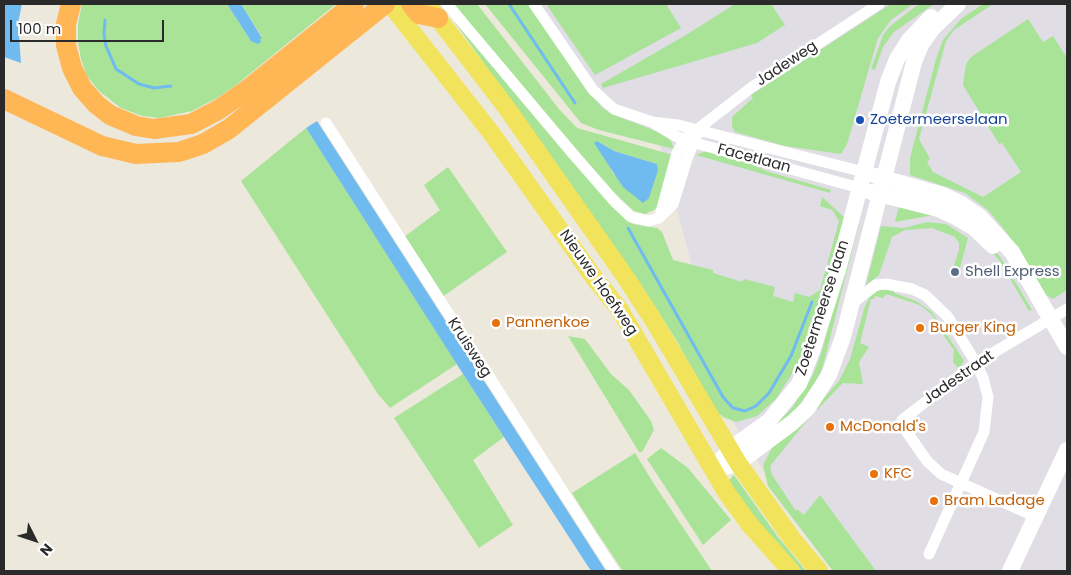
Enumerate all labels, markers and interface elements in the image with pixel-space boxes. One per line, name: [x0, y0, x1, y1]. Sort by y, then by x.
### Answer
scale bar: [12, 10, 166, 42]
text: 100 m: [18, 18, 61, 39]
street label: Jadeweg: [753, 38, 821, 90]
place label: Zoetermeerselaan: [870, 111, 1008, 129]
marker: Zoetermeerselaan: [854, 114, 866, 126]
street label: Facetlaan: [715, 141, 793, 177]
street label: Nieuwe Hoefweg: [555, 227, 641, 339]
street label: Zoetermeerse laan: [793, 238, 853, 378]
place label: Shell Express: [965, 263, 1060, 281]
marker: Shell Express: [949, 266, 961, 278]
place label: Pannenkoe: [506, 314, 590, 332]
street label: Kruisweg: [443, 315, 495, 381]
marker: Pannenkoe: [490, 317, 502, 329]
place label: Burger King: [930, 319, 1016, 337]
marker: Burger King: [914, 322, 926, 334]
street label: Jadestraat: [920, 347, 998, 409]
place label: McDonald's: [840, 418, 926, 436]
marker: McDonald's: [824, 421, 836, 433]
place label: KFC: [884, 465, 912, 483]
marker: KFC: [868, 468, 880, 480]
place label: Bram Ladage: [944, 492, 1045, 510]
marker: Bram Ladage: [928, 495, 940, 507]
north arrow: [10, 515, 60, 565]
text: N: [35, 539, 57, 560]

